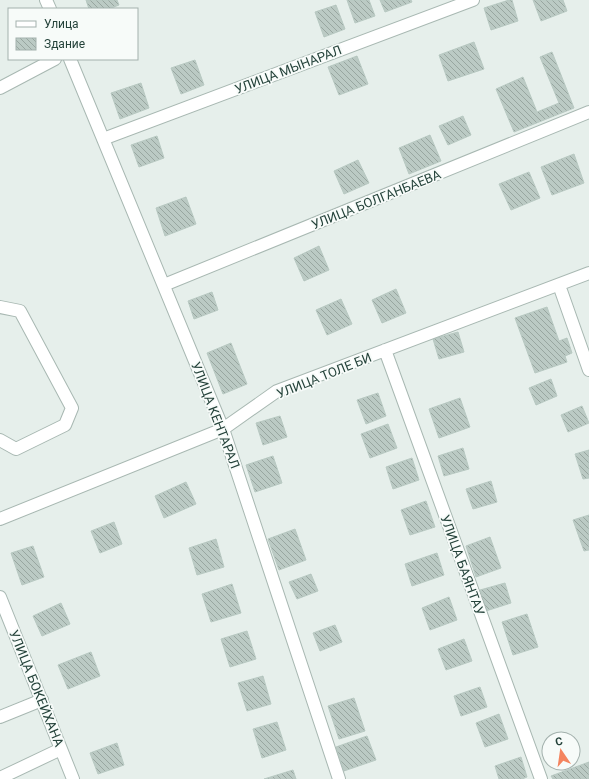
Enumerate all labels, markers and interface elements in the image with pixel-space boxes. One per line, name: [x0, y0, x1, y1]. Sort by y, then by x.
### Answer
legend: [8, 8, 138, 60]
text: Улица: [44, 17, 79, 31]
text: Здание: [44, 37, 85, 51]
street label: УЛИЦА МЫНАРАЛ: [233, 42, 344, 97]
street label: УЛИЦА БОЛГАНБАЕВА: [309, 166, 444, 232]
street label: УЛИЦА ТОЛЕ БИ: [275, 350, 374, 401]
street label: УЛИЦА КЕНТАРАЛ: [188, 360, 243, 471]
street label: УЛИЦА БАЯНТАУ: [437, 513, 488, 617]
street label: УЛИЦА БОКЕЙХАНА: [6, 628, 67, 749]
north arrow: [541, 731, 581, 771]
text: С: [554, 735, 564, 749]

